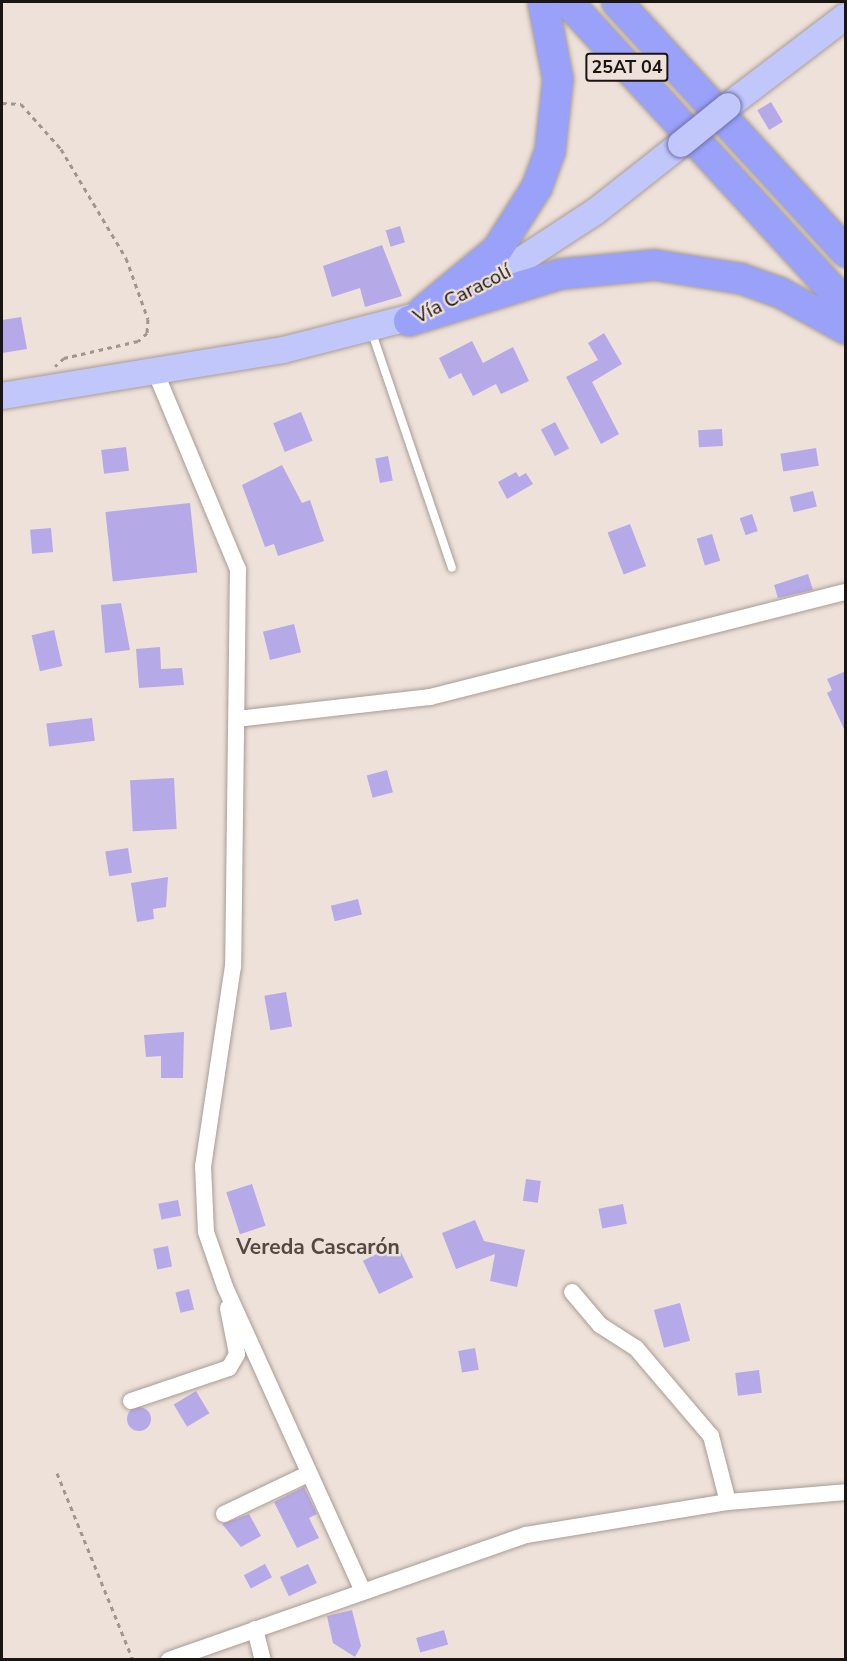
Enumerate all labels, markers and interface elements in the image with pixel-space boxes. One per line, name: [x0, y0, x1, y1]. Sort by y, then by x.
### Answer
road number: 25AT 04: [585, 52, 669, 82]
street label: Vía Caracolí: [409, 259, 515, 329]
district label: Vereda Cascarón: [236, 1234, 400, 1260]

